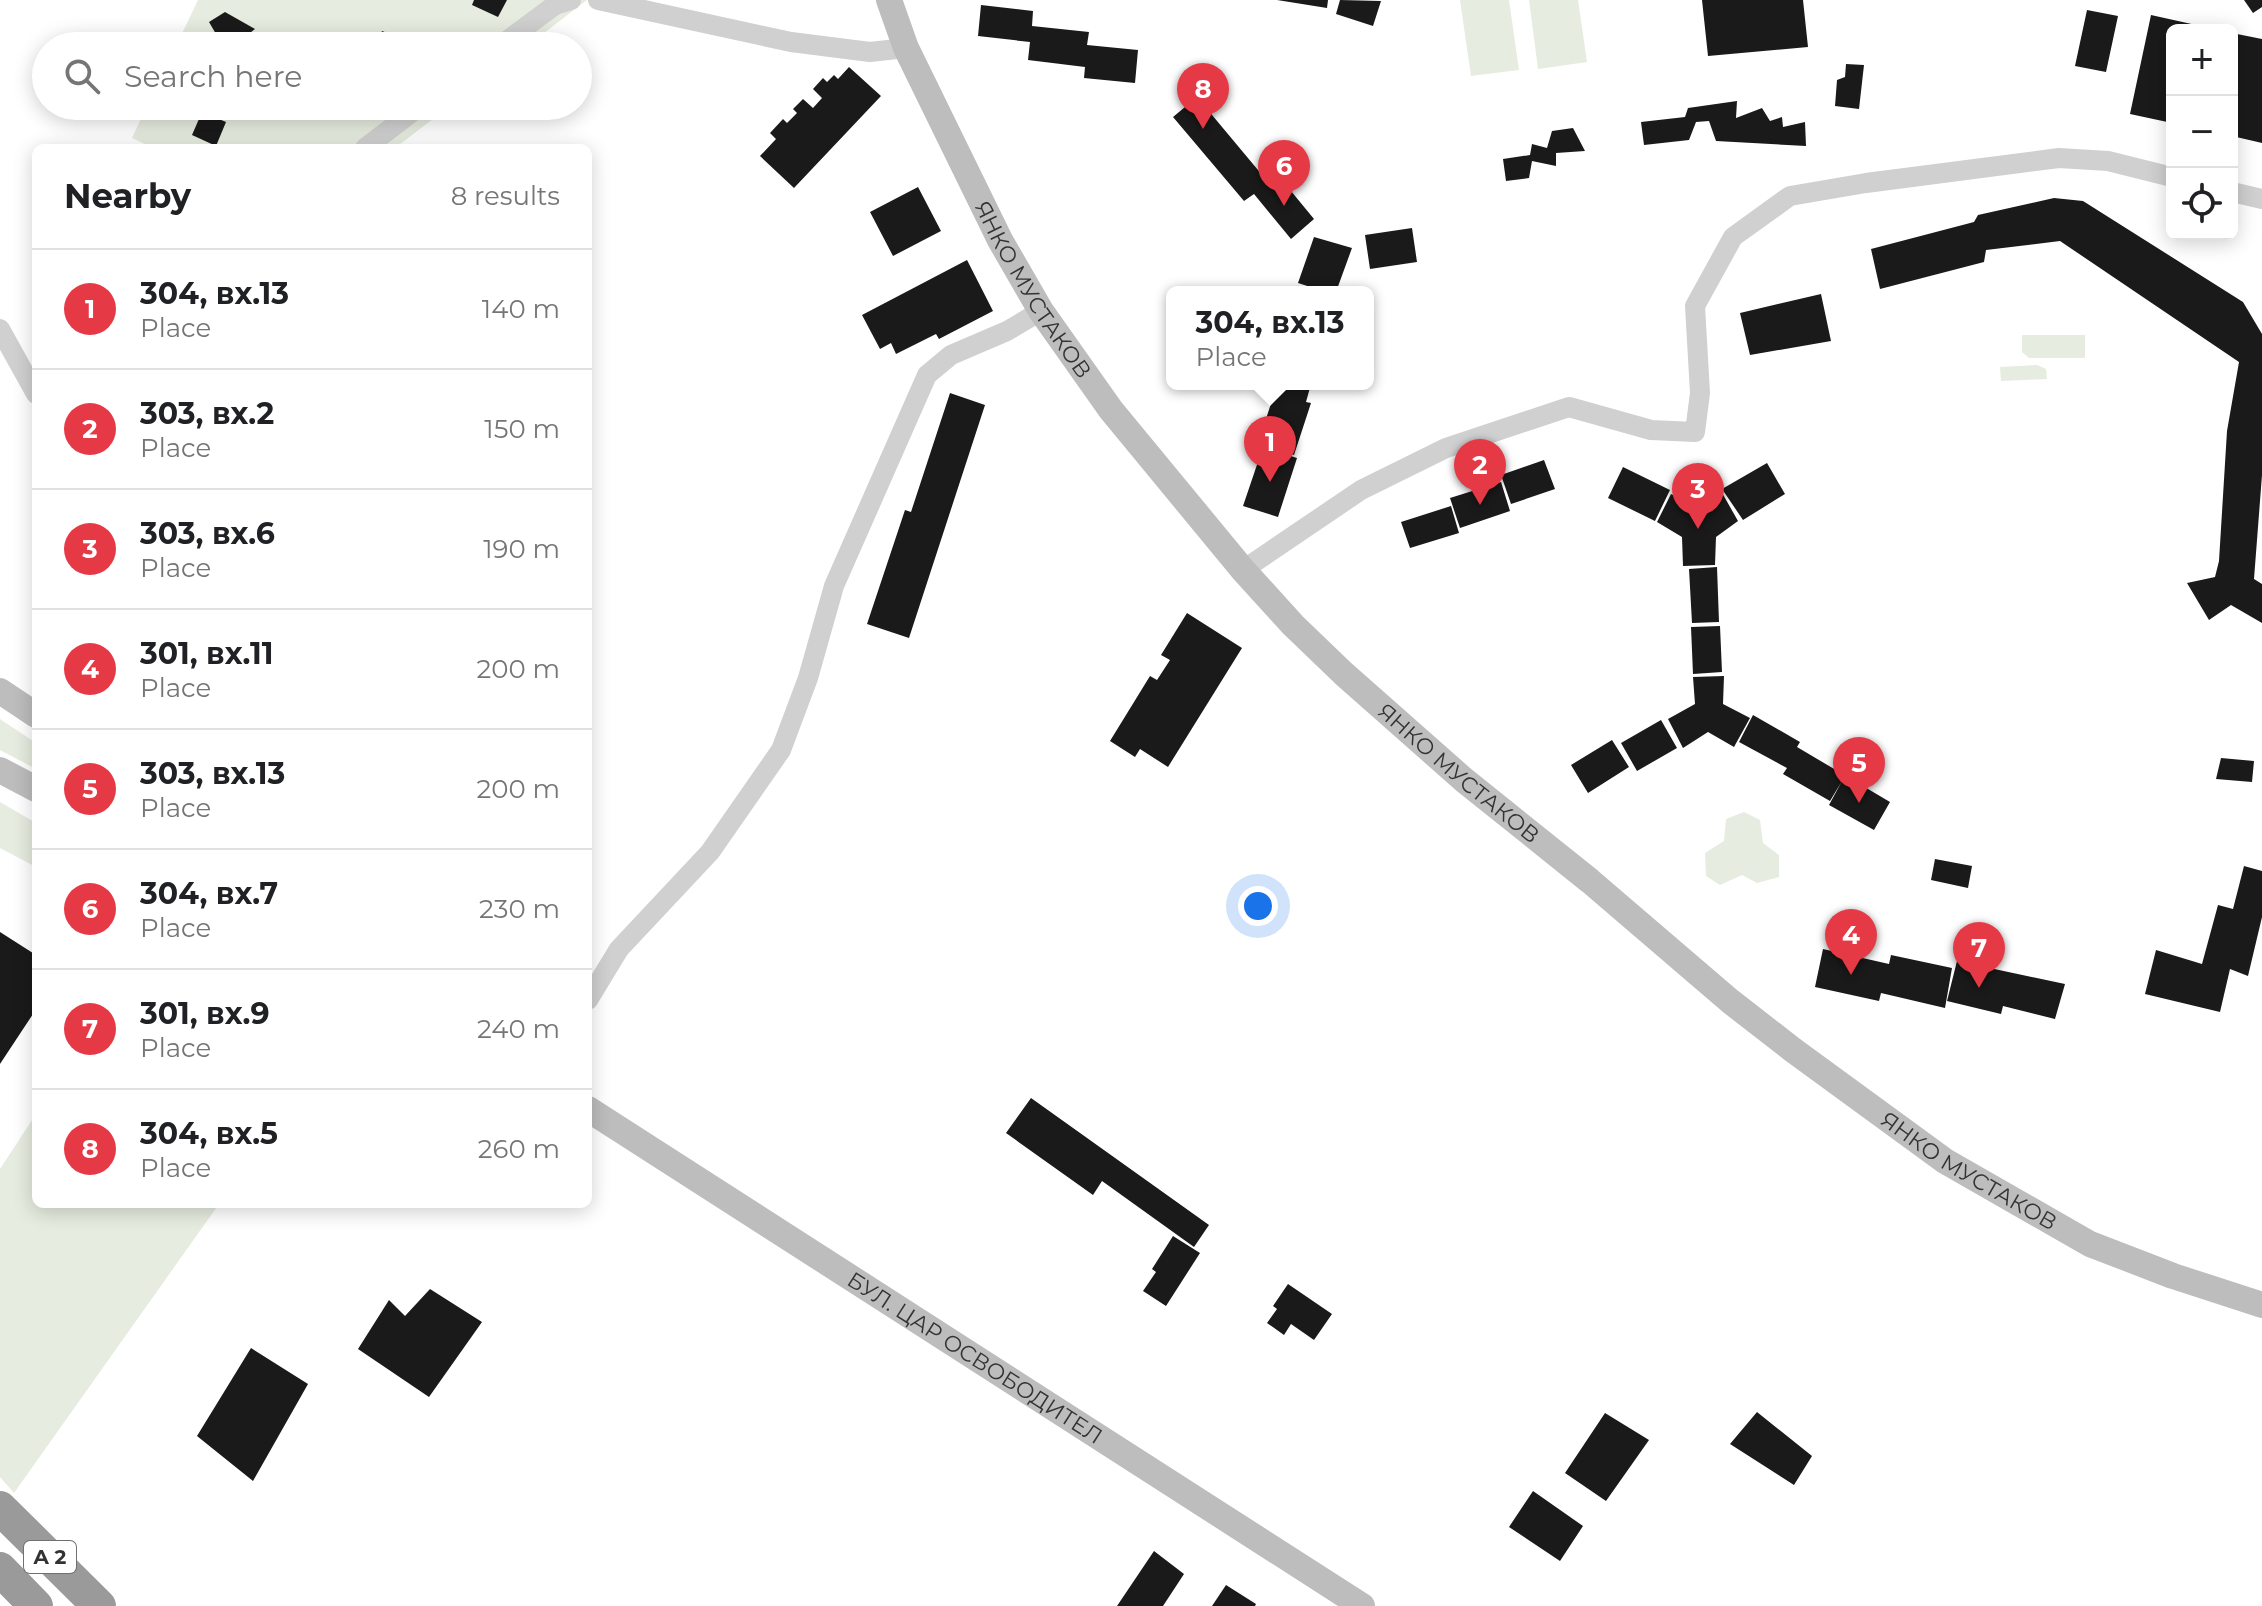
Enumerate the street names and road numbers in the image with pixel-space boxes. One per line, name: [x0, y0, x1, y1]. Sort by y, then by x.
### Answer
street label: ЯНКО МУСТАКОВ: [969, 196, 1098, 383]
street label: ЯНКО МУСТАКОВ: [1373, 697, 1545, 849]
street label: ЯНКО МУСТАКОВ: [1876, 1105, 2062, 1236]
street label: БУЛ. ЦАР ОСВОБОДИТЕЛ: [842, 1266, 1108, 1449]
road number: A 2: [24, 1541, 76, 1573]

